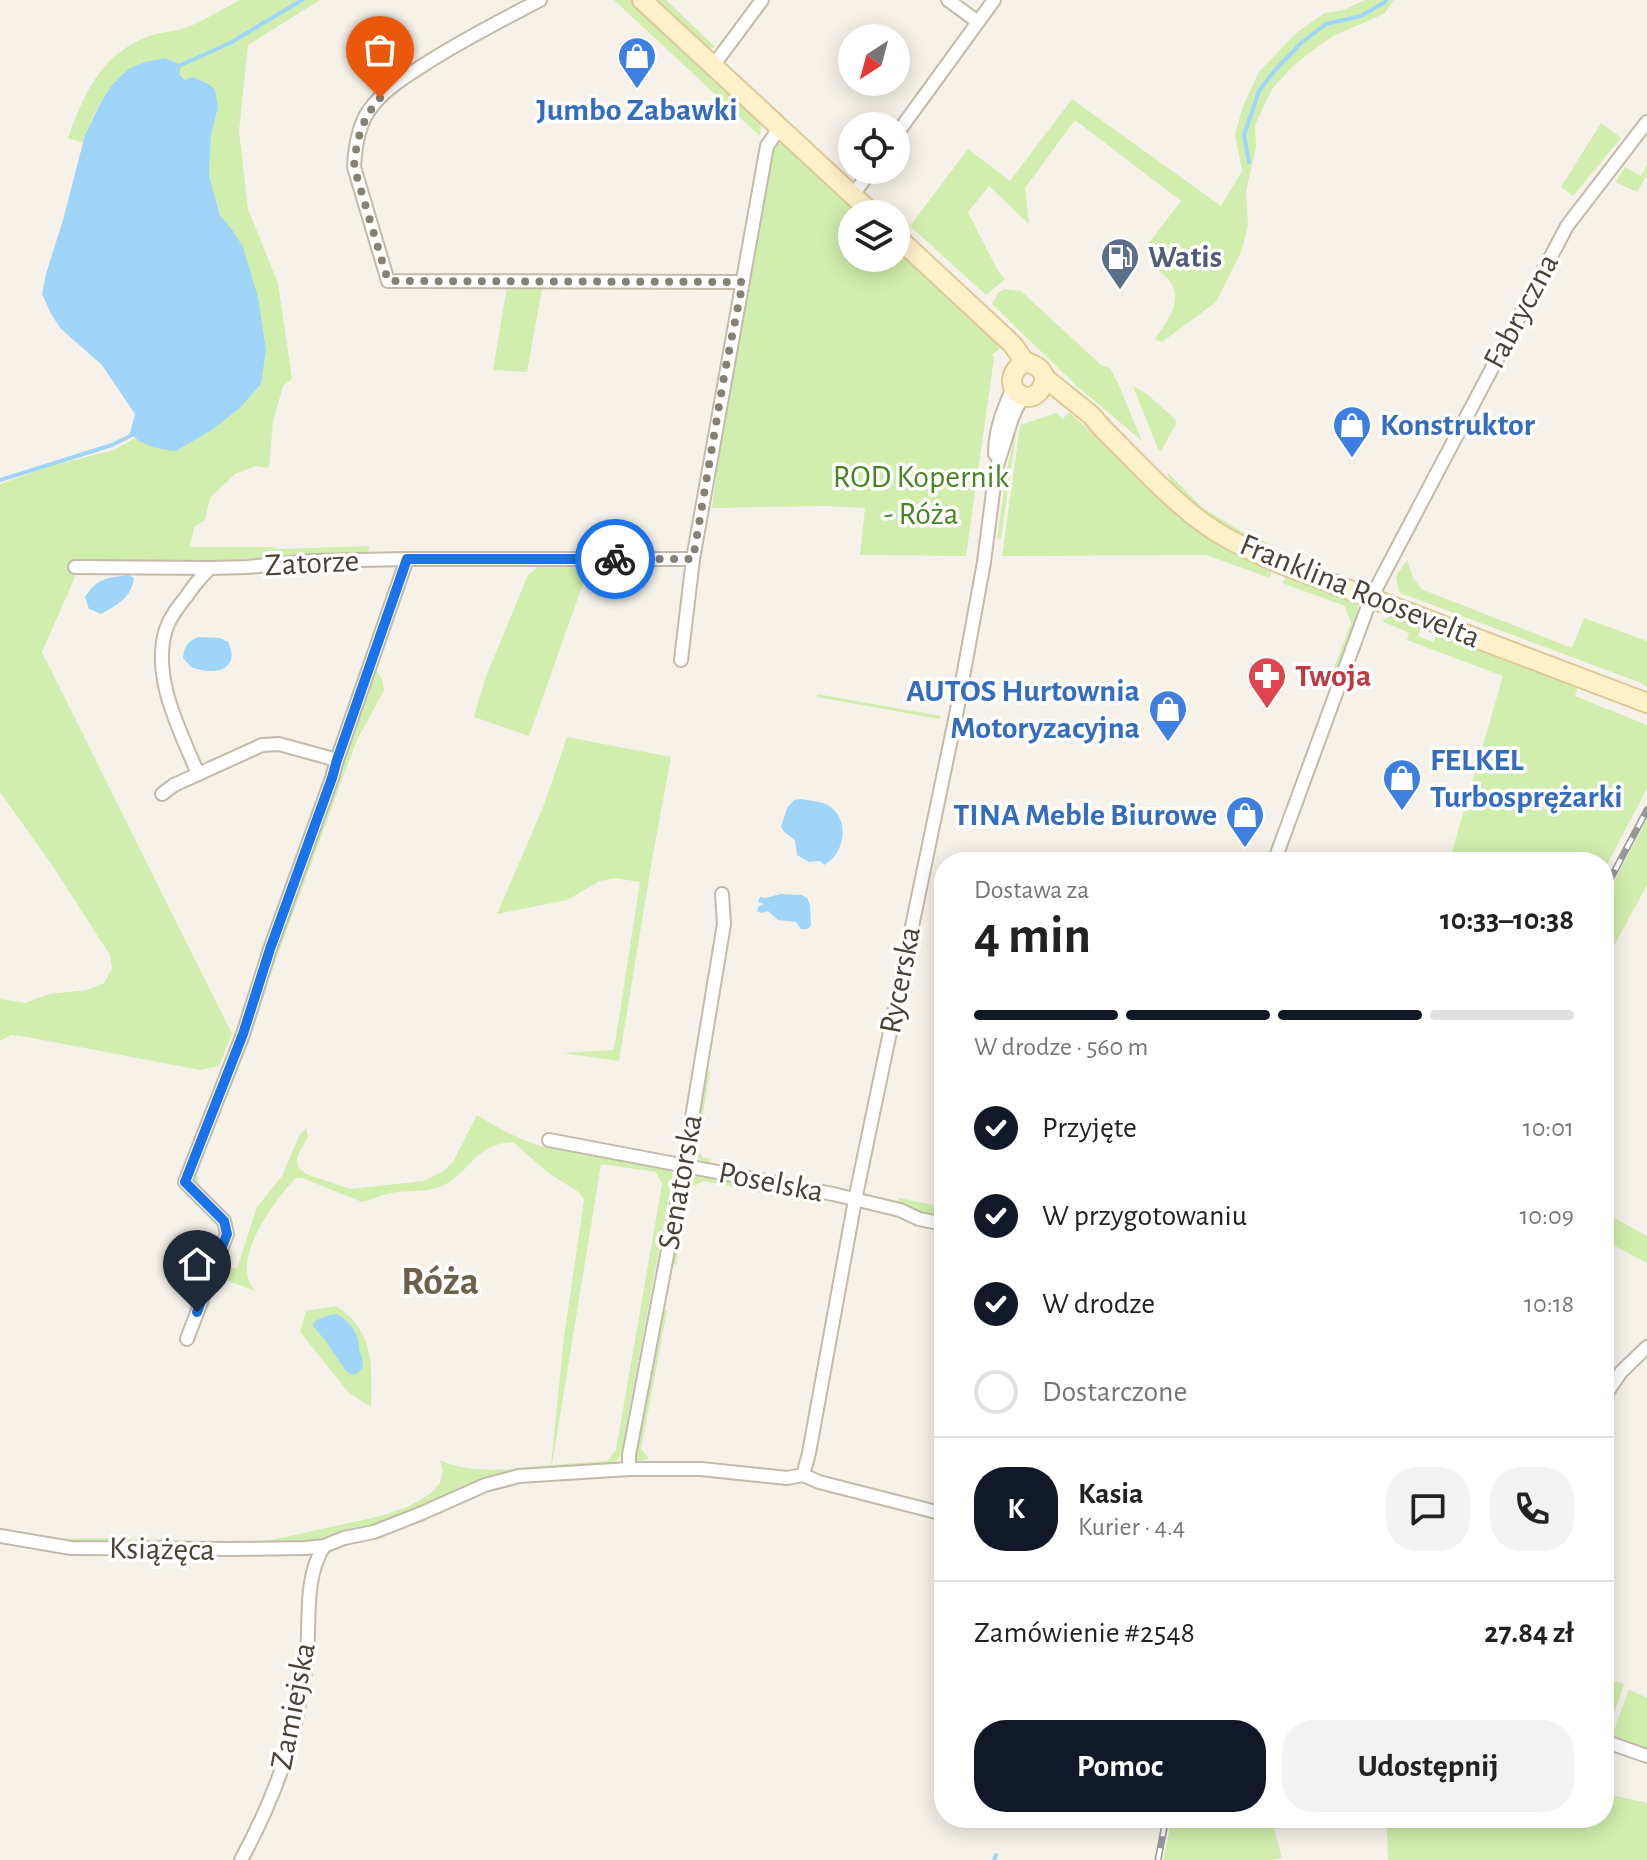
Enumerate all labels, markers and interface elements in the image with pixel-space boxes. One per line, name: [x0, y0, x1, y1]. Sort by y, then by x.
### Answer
pin: [346, 16, 414, 98]
north arrow: [838, 24, 910, 96]
map controls: [838, 24, 910, 272]
icon: bag: [358, 28, 402, 72]
shop icon: Jumbo Zabawki: [616, 35, 658, 90]
place label: Jumbo Zabawki: [536, 94, 738, 126]
button: locate: [838, 112, 910, 184]
button: layers: [838, 200, 910, 272]
fuel station icon: Watis: [1099, 236, 1141, 291]
place label: Watis: [1148, 241, 1222, 273]
street label: Fabryczna: [1478, 248, 1564, 374]
shop icon: Konstruktor: [1331, 404, 1373, 459]
place label: Konstruktor: [1380, 409, 1535, 441]
park label: ROD Kopernik - Róża: [833, 461, 1010, 530]
courier: [575, 519, 655, 599]
street label: Franklina Roosevelta: [1235, 528, 1485, 654]
icon: bike: [593, 537, 637, 581]
street label: Zatorze: [264, 545, 360, 581]
pharmacy icon: Twoja: [1246, 655, 1288, 710]
place label: Twoja: [1295, 660, 1371, 692]
place label: AUTOS Hurtownia Motoryzacyjna: [906, 675, 1140, 744]
shop icon: AUTOS Hurtownia Motoryzacyjna: [1147, 688, 1189, 743]
place label: FELKEL Turbosprężarki: [1430, 744, 1623, 814]
shop icon: FELKEL Turbosprężarki: [1381, 757, 1423, 812]
shop icon: TINA Meble Biurowe: [1224, 794, 1266, 849]
place label: TINA Meble Biurowe: [953, 799, 1217, 831]
text: Dostawa za: [974, 877, 1089, 903]
text: 10:33–10:38: [1440, 905, 1574, 935]
text: 4 min: [974, 910, 1091, 962]
street label: Rycerska: [874, 924, 926, 1036]
text: W drodze · 560 m: [974, 1034, 1148, 1060]
icon: check: [974, 1106, 1018, 1150]
street label: Senatorska: [652, 1112, 708, 1252]
text: Przyjęte: [1042, 1113, 1137, 1143]
text: 10:01: [1523, 1115, 1574, 1141]
street label: Poselska: [716, 1156, 826, 1208]
icon: check: [974, 1194, 1018, 1238]
text: W przygotowaniu: [1042, 1201, 1247, 1231]
text: 10:09: [1519, 1203, 1574, 1229]
pin: [163, 1230, 231, 1312]
icon: home: [175, 1242, 219, 1286]
district label: Róża: [401, 1262, 479, 1302]
icon: check: [974, 1282, 1018, 1326]
text: W drodze: [1042, 1289, 1155, 1319]
text: 10:18: [1524, 1291, 1574, 1317]
text: Dostarczone: [1042, 1377, 1187, 1407]
button: chat: [1386, 1467, 1470, 1551]
button: phone: [1490, 1467, 1574, 1551]
text: Kasia: [1078, 1479, 1143, 1509]
text: K: [1007, 1494, 1025, 1524]
text: Kurier · 4.4: [1078, 1514, 1185, 1540]
street label: Książęca: [109, 1532, 215, 1567]
text: Zamówienie #2548: [974, 1618, 1195, 1648]
text: 27.84 zł: [1484, 1618, 1574, 1648]
street label: Zamiejska: [265, 1640, 321, 1772]
button: Pomoc: [974, 1720, 1266, 1812]
button: Udostępnij: [1282, 1720, 1574, 1812]

